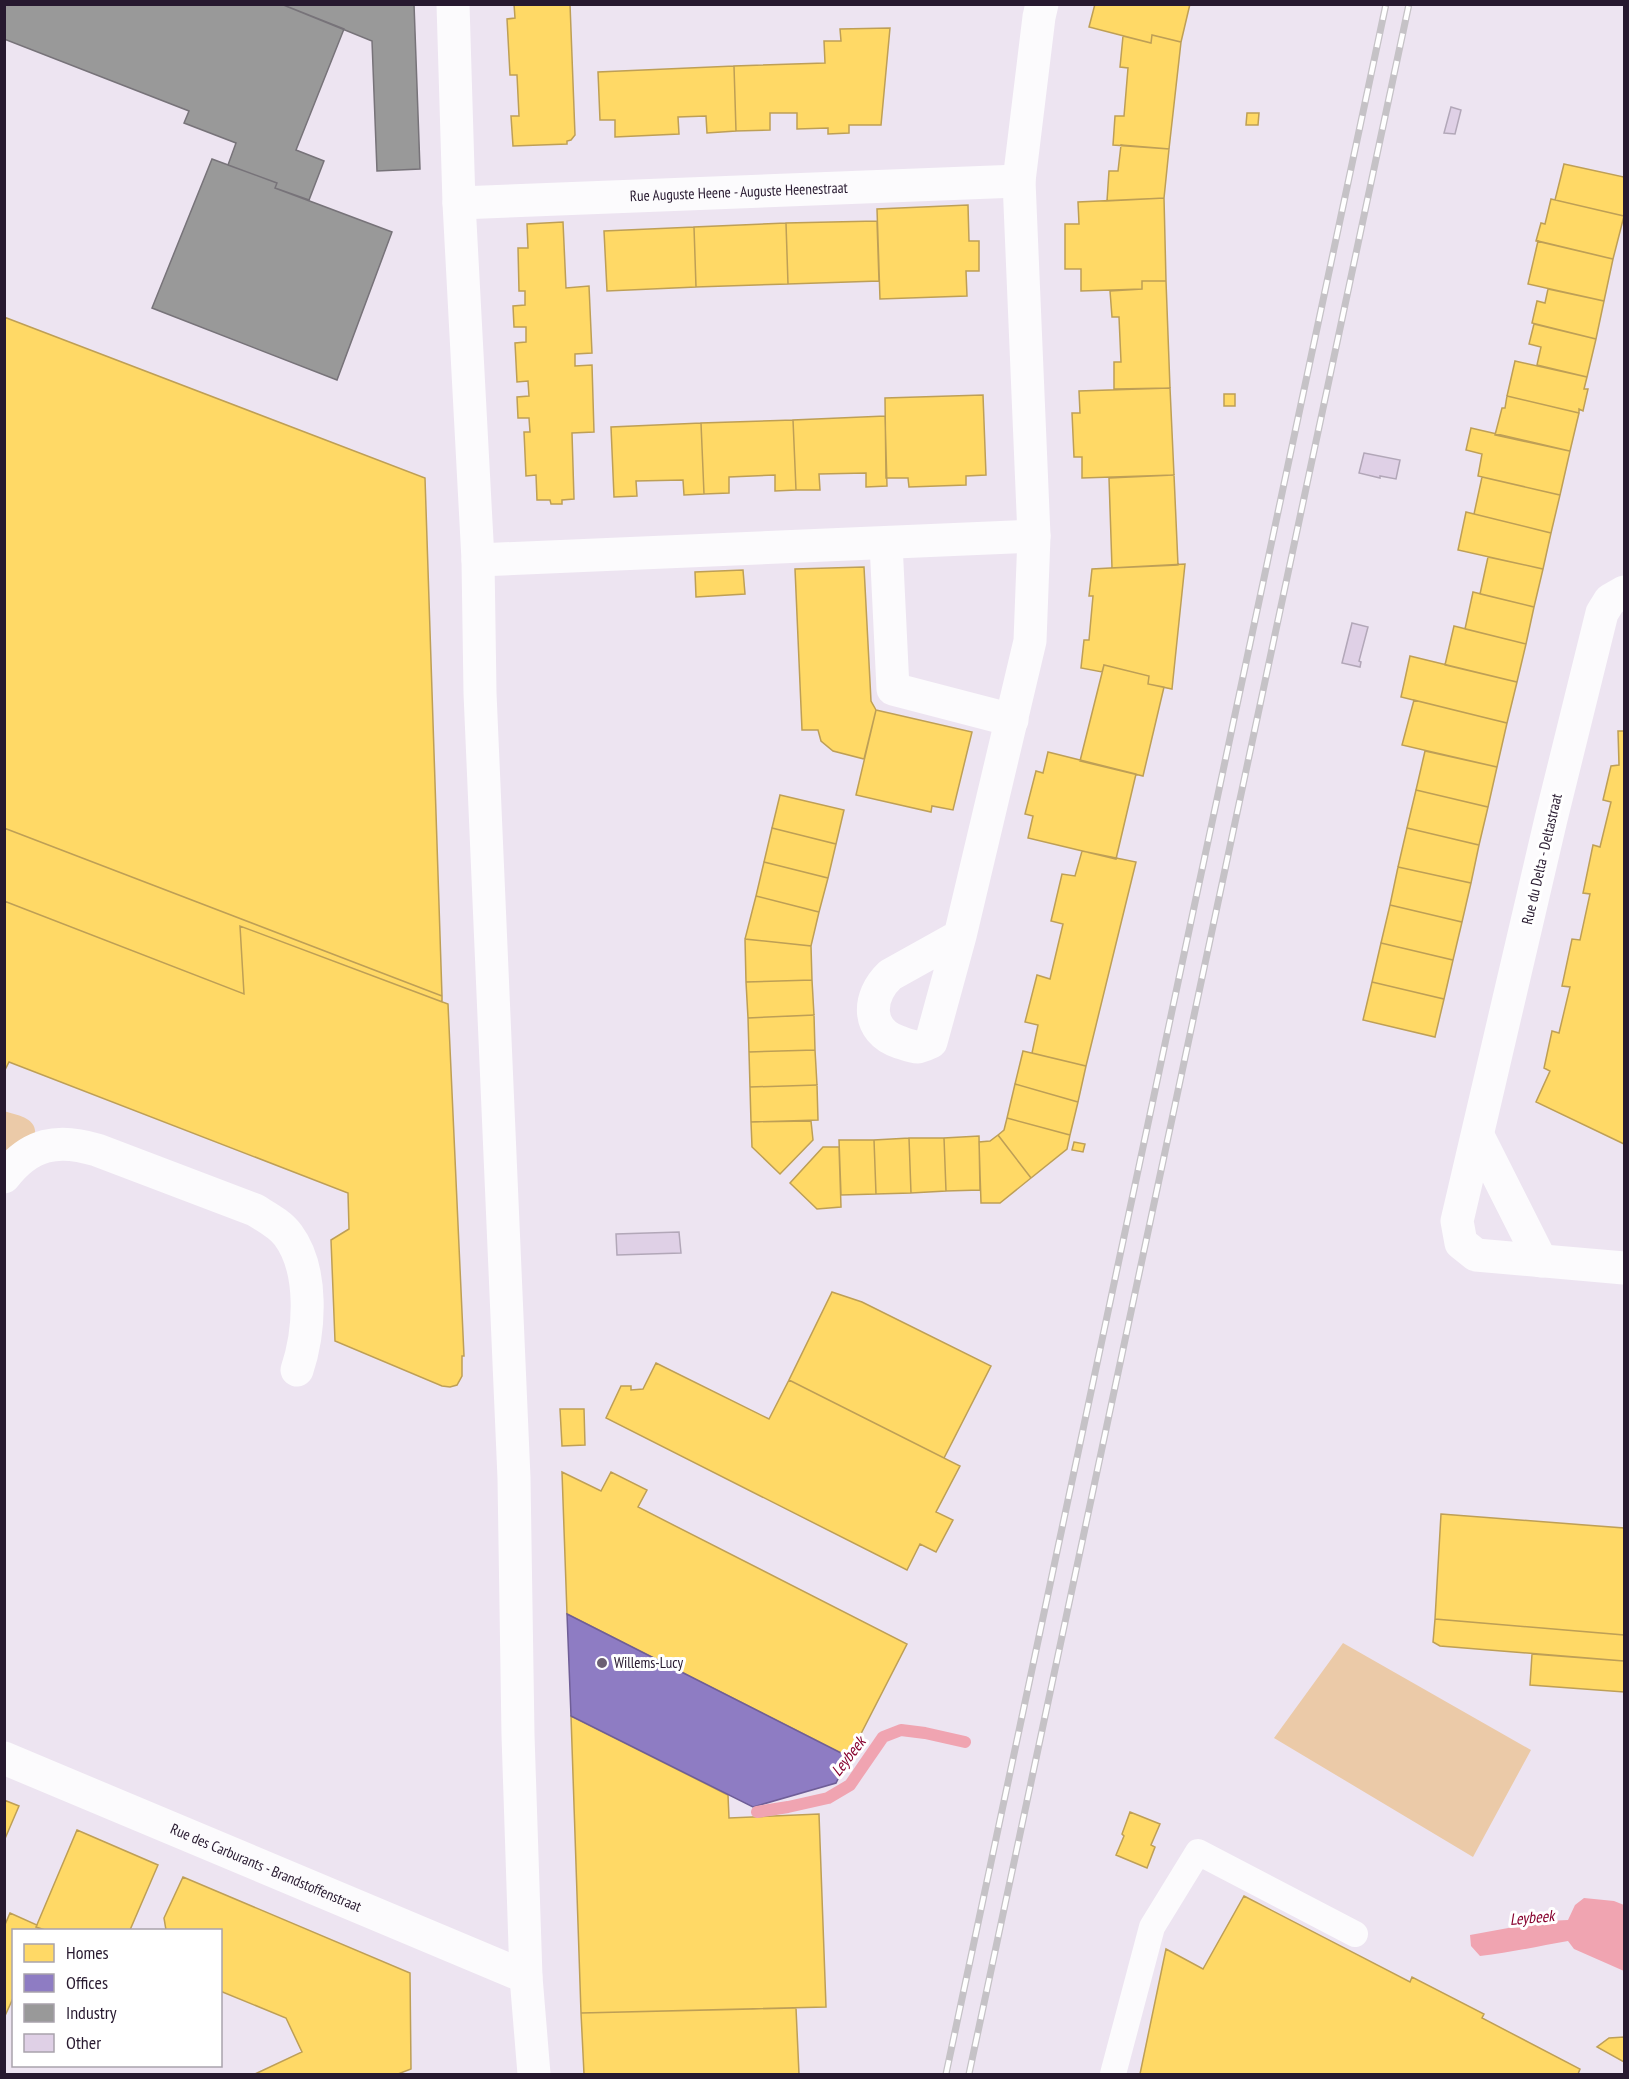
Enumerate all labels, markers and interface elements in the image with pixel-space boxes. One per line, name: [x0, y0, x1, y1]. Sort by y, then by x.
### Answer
street label: Rue Auguste Heene - Auguste Heenestraat: [630, 178, 848, 205]
street label: Rue du Delta - Deltastraat: [1517, 792, 1566, 926]
place label: Willems-Lucy: [614, 1653, 683, 1672]
marker: Willems-Lucy: [595, 1656, 609, 1670]
water label: Leybeek: [826, 1731, 871, 1780]
street label: Rue des Carburants - Brandstoffenstraat: [168, 1819, 364, 1916]
water label: Leybeek: [1509, 1905, 1557, 1929]
legend: [12, 1929, 222, 2067]
text: Homes: [66, 1941, 109, 1964]
text: Offices: [66, 1971, 108, 1994]
text: Industry: [66, 2001, 117, 2024]
text: Other: [66, 2031, 101, 2054]

